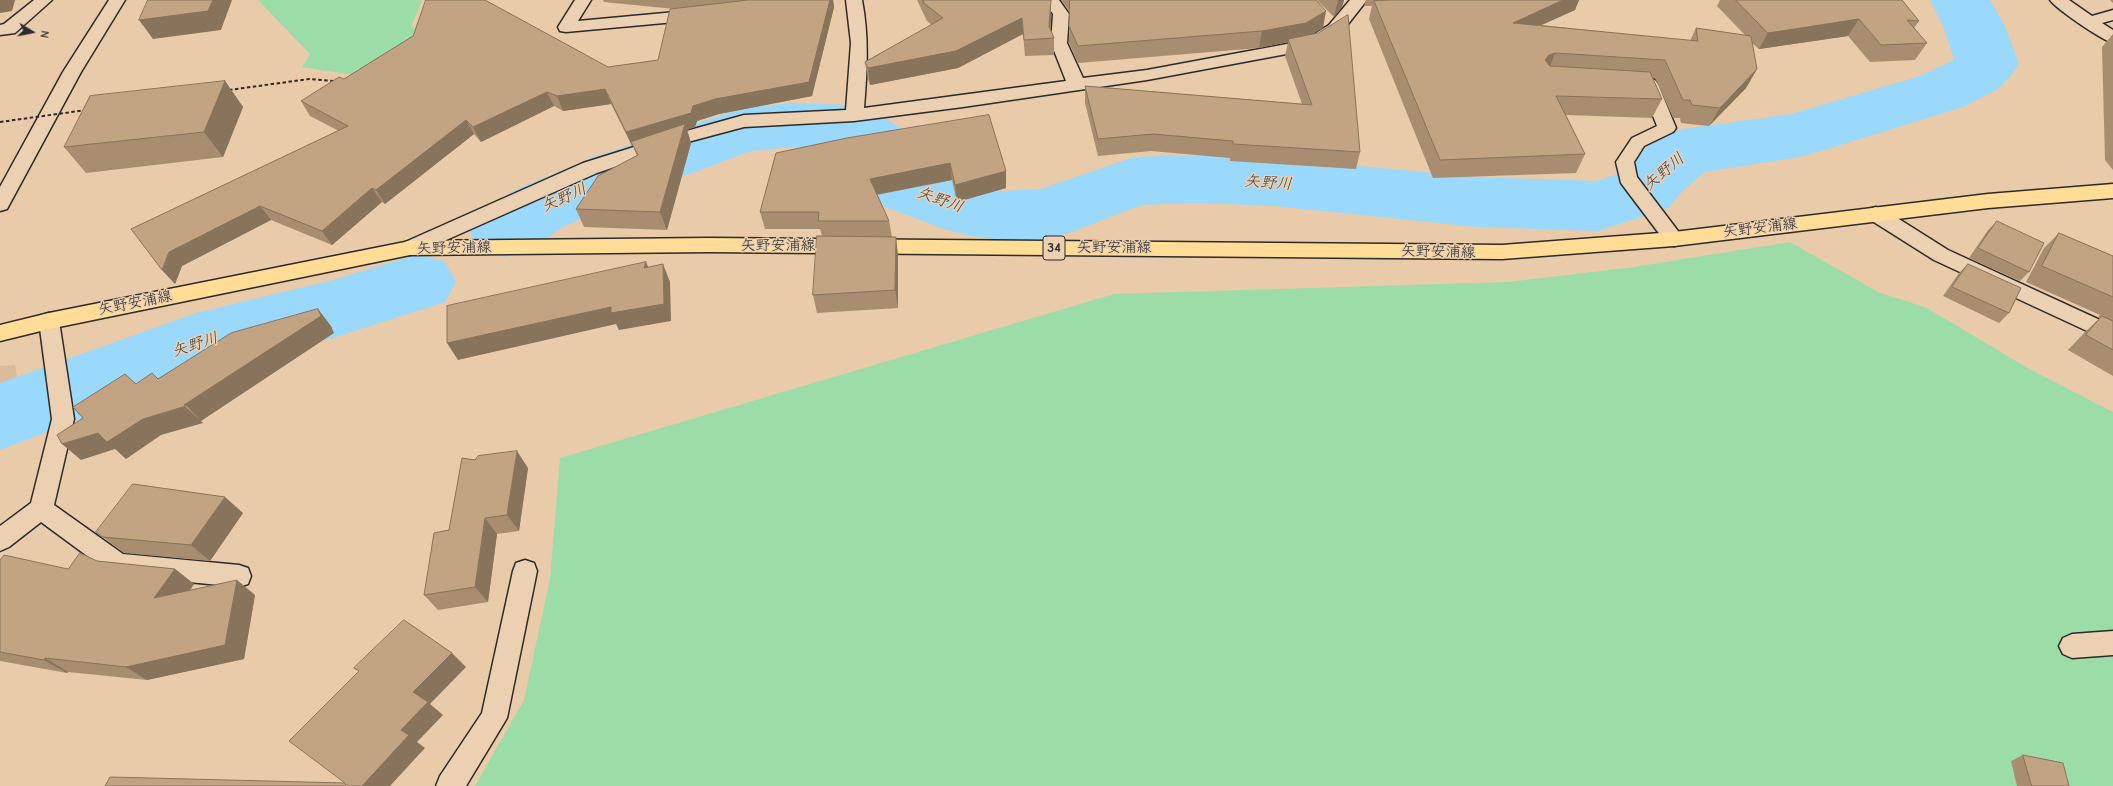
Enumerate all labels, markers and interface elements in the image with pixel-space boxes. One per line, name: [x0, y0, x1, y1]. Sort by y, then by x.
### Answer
north arrow: [12, 12, 52, 52]
text: N: [37, 30, 51, 39]
water label: 矢野川: [1639, 149, 1689, 195]
water label: 矢野川: [1243, 172, 1293, 194]
water label: 矢野川: [538, 179, 590, 217]
water label: 矢野川: [914, 183, 966, 217]
street label: 矢野安浦線: [1722, 214, 1798, 242]
road number: 34: [1043, 236, 1065, 260]
street label: 矢野安浦線: [741, 237, 815, 255]
street label: 矢野安浦線: [416, 238, 492, 258]
street label: 矢野安浦線: [1077, 239, 1151, 257]
street label: 矢野安浦線: [1400, 242, 1476, 262]
street label: 矢野安浦線: [96, 287, 174, 319]
water label: 矢野川: [169, 328, 221, 362]

